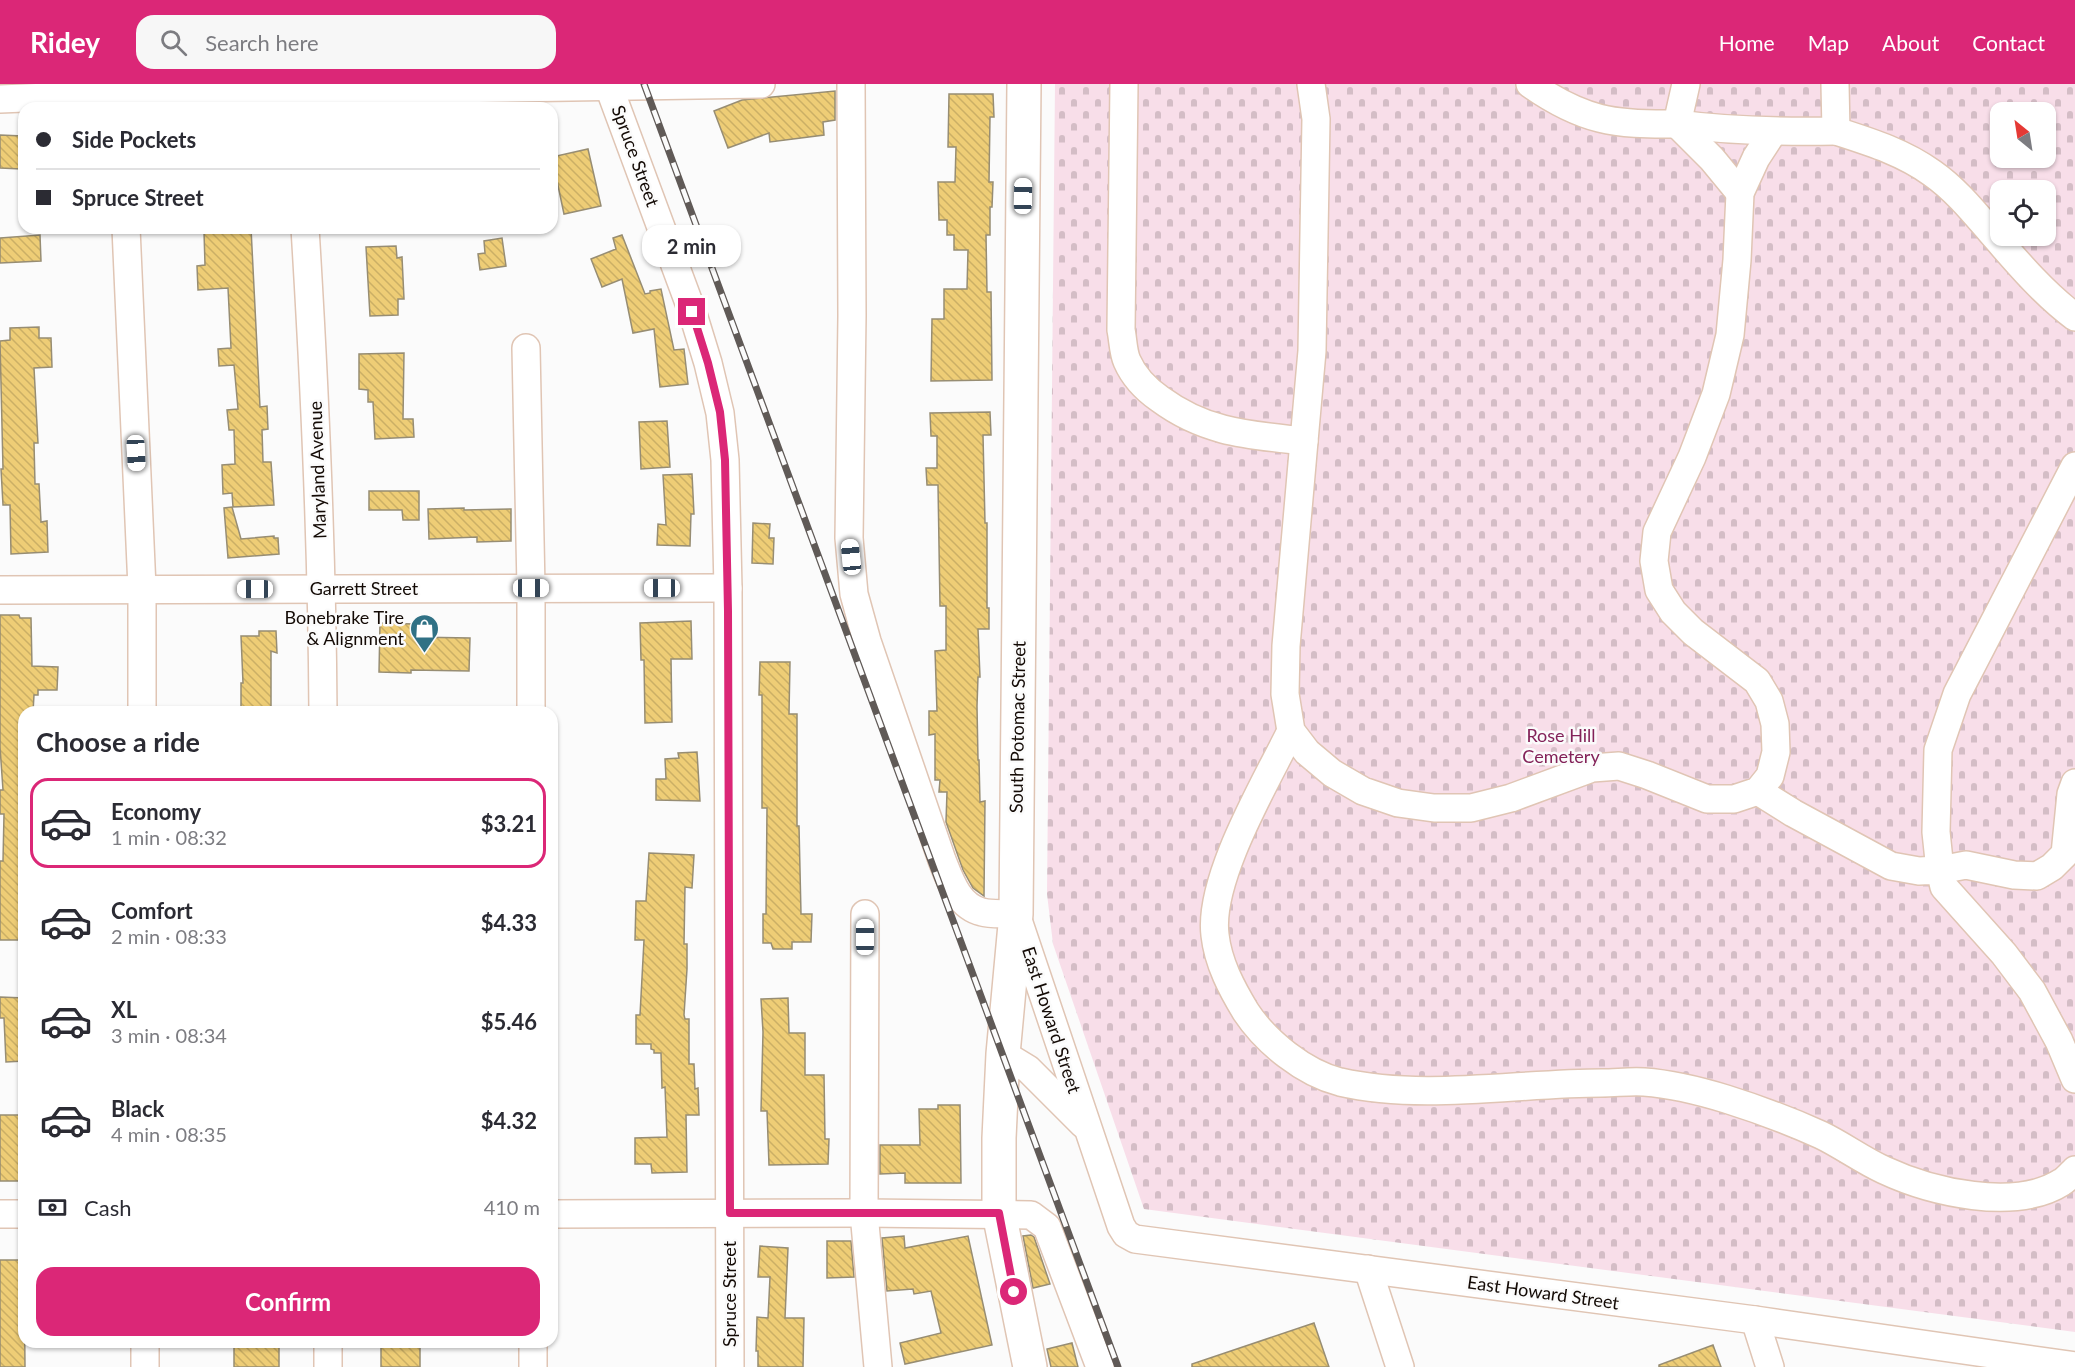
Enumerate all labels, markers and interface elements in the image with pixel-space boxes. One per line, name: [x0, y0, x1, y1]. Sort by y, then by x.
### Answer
search box: [136, 15, 556, 69]
text: Ridey: [30, 25, 100, 59]
icon: search: [157, 26, 190, 59]
text: Search here: [205, 29, 319, 56]
text: Home: [1719, 30, 1775, 55]
text: Map: [1808, 30, 1849, 55]
text: About: [1882, 30, 1939, 55]
text: Contact: [1972, 30, 2045, 55]
street label: Spruce Street: [607, 102, 665, 210]
north arrow: [1990, 102, 2056, 168]
map controls: [1990, 102, 2056, 246]
text: Side Pockets: [72, 126, 196, 153]
car: [1014, 178, 1032, 214]
button: locate: [1990, 180, 2056, 246]
text: Spruce Street: [72, 184, 204, 211]
callout: 2 min: [642, 225, 742, 267]
text: 2 min: [667, 234, 716, 258]
route end: [678, 298, 705, 325]
street label: Maryland Avenue: [304, 401, 330, 539]
car: [126, 435, 146, 471]
car: [840, 538, 862, 576]
street label: Garrett Street: [310, 577, 419, 599]
car: [513, 579, 549, 597]
car: [644, 579, 680, 597]
car: [237, 580, 273, 598]
place label: Bonebrake Tire & Alignment: [285, 606, 405, 649]
shop icon: Bonebrake Tire & Alignment: [409, 612, 441, 654]
street label: South Potomac Street: [1004, 640, 1030, 813]
park label: Rose Hill Cemetery: [1522, 724, 1600, 767]
text: Choose a ride: [36, 725, 200, 758]
icon: car: [39, 796, 93, 850]
text: Economy: [111, 798, 201, 825]
text: $3.21: [481, 810, 537, 837]
text: 1 min · 08:32: [111, 825, 227, 849]
icon: car: [39, 895, 93, 949]
text: Comfort: [111, 897, 193, 924]
text: $4.33: [481, 909, 537, 936]
car: [856, 919, 874, 955]
text: 2 min · 08:33: [111, 924, 227, 948]
street label: East Howard Street: [1018, 944, 1086, 1096]
icon: car: [39, 994, 93, 1048]
text: XL: [111, 996, 137, 1023]
text: $5.46: [481, 1008, 537, 1035]
text: 3 min · 08:34: [111, 1023, 227, 1047]
icon: car: [39, 1093, 93, 1147]
text: Black: [111, 1095, 164, 1122]
text: $4.32: [481, 1107, 537, 1134]
text: 4 min · 08:35: [111, 1122, 227, 1146]
icon: cash: [36, 1191, 69, 1224]
text: Cash: [84, 1194, 131, 1221]
text: 410 m: [484, 1195, 540, 1219]
street label: Spruce Street: [718, 1240, 740, 1347]
button: Confirm: [36, 1267, 540, 1336]
street label: East Howard Street: [1466, 1270, 1621, 1314]
route start: [1000, 1278, 1027, 1305]

